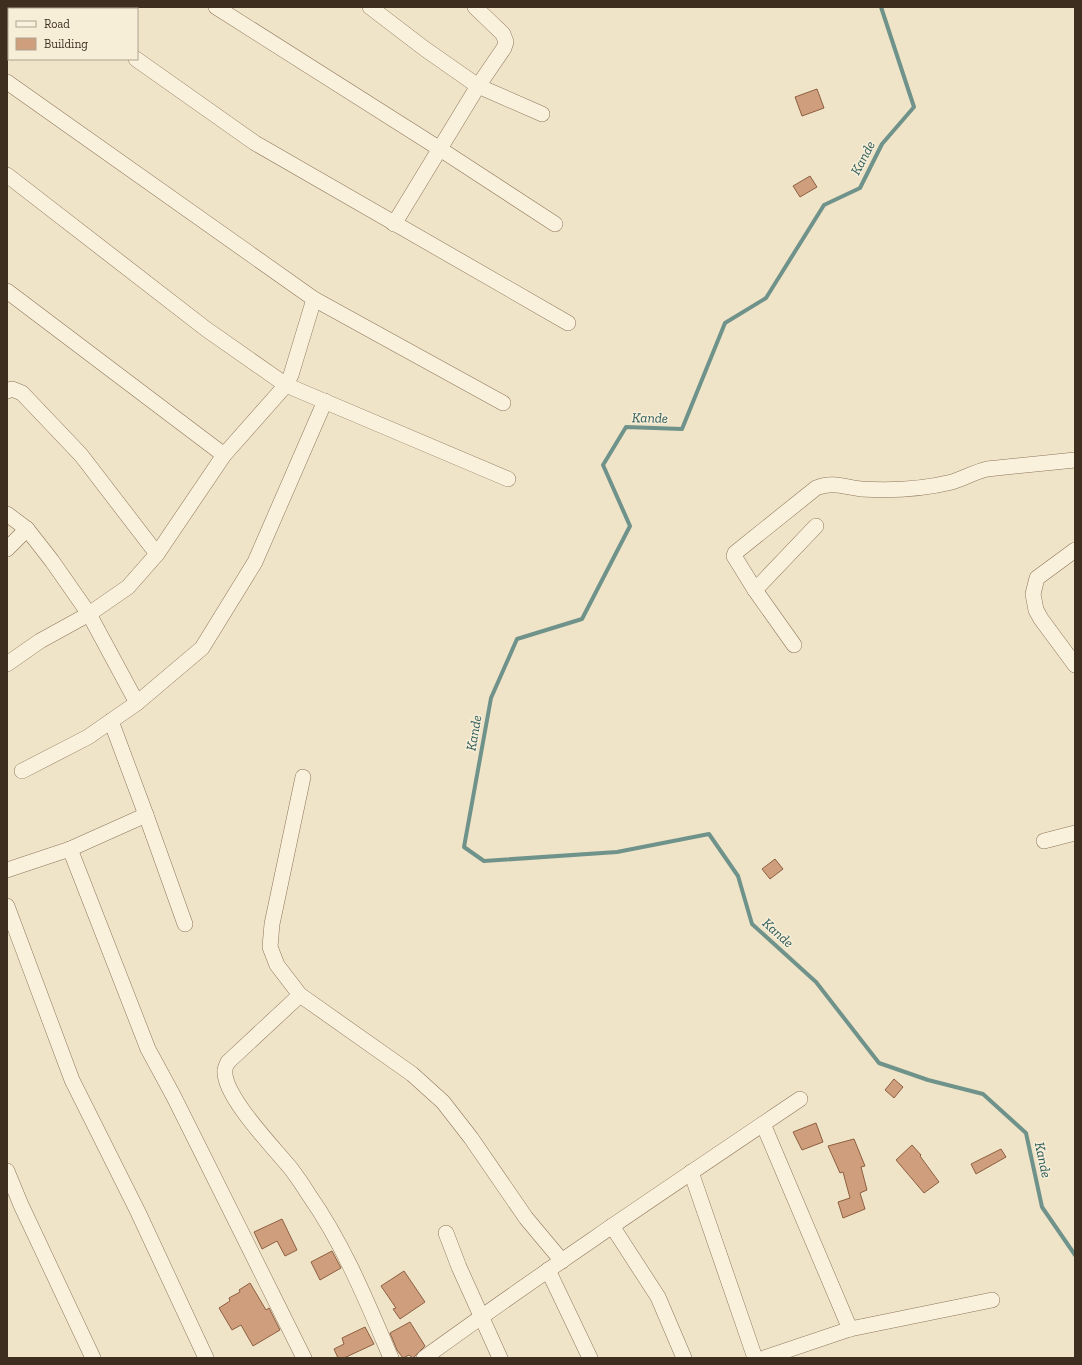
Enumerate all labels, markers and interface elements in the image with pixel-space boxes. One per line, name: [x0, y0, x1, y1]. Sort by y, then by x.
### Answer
legend: [8, 8, 138, 60]
text: Road: [44, 17, 70, 31]
text: Building: [44, 37, 88, 51]
water label: Kande: [847, 138, 879, 178]
water label: Kande: [632, 409, 668, 427]
water label: Kande: [462, 714, 486, 752]
water label: Kande: [759, 915, 797, 951]
water label: Kande: [1031, 1141, 1055, 1179]

